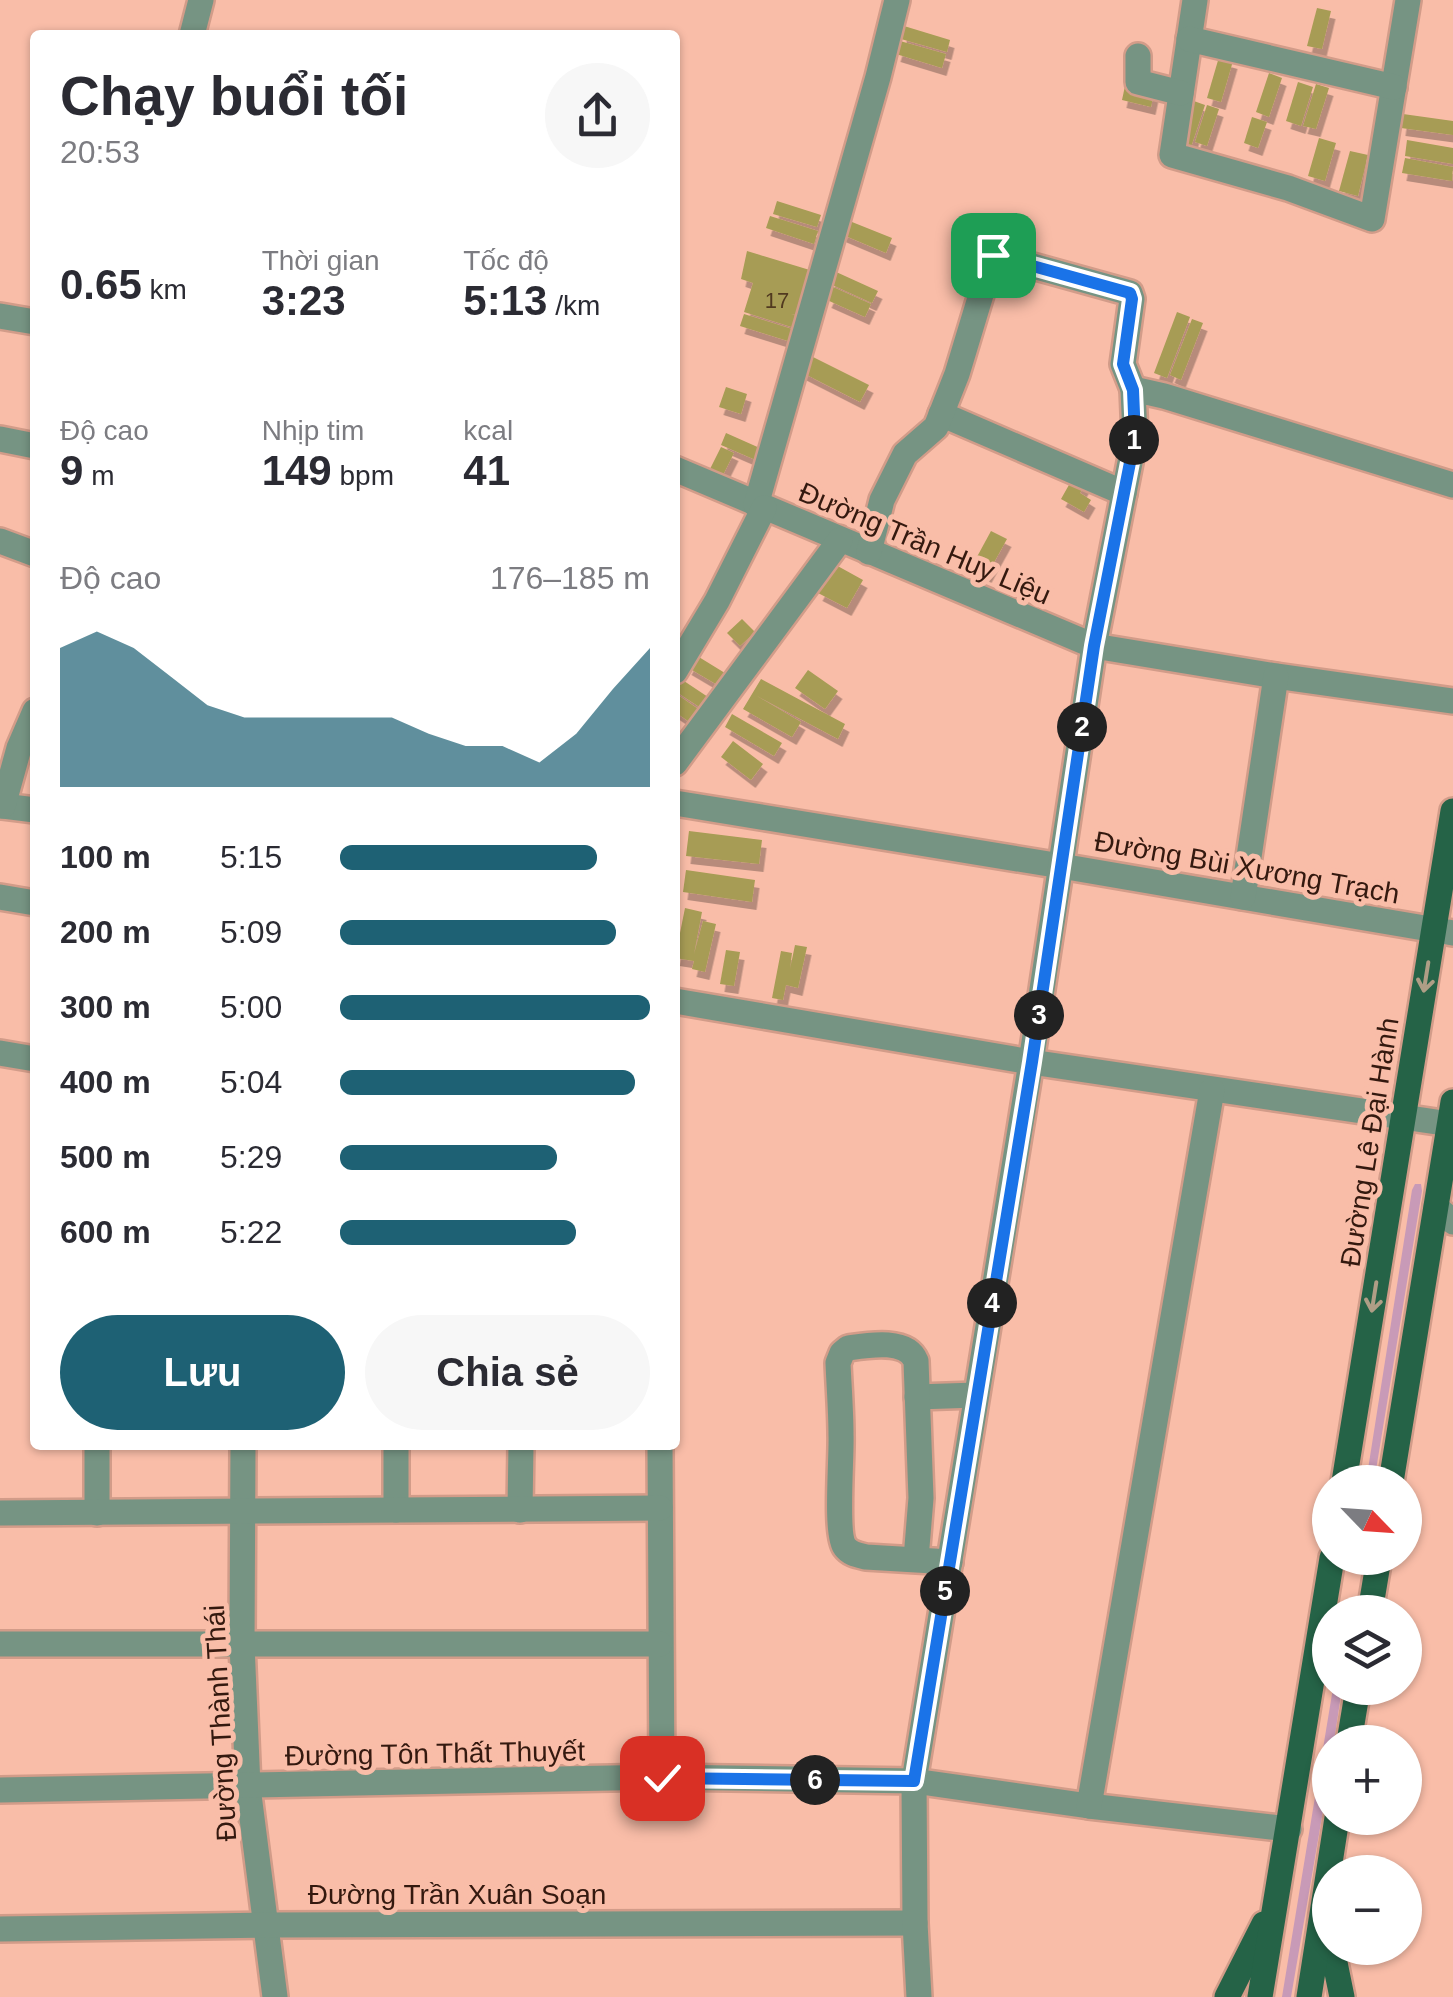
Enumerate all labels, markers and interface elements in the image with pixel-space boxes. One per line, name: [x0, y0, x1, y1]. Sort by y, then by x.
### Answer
button: share: [545, 63, 650, 168]
text: Chạy buổi tối: [60, 65, 408, 127]
text: 20:53: [60, 134, 140, 170]
pin: [951, 213, 1036, 298]
icon: arrive: [966, 228, 1021, 283]
text: Thời gian: [262, 245, 380, 276]
text: Tốc độ: [463, 245, 549, 276]
text: 0.65: [60, 261, 142, 308]
text: km: [142, 274, 187, 305]
text: 3:23: [262, 277, 346, 324]
text: 5:13: [463, 277, 547, 324]
house number: 17: [765, 288, 789, 313]
text: /km: [547, 290, 600, 321]
text: Độ cao: [60, 415, 149, 446]
text: Nhịp tim: [262, 415, 364, 446]
text: kcal: [463, 415, 513, 446]
pin: 1: [1109, 415, 1159, 465]
text: 1: [1126, 424, 1142, 455]
text: 9: [60, 447, 83, 494]
text: 149: [262, 447, 332, 494]
text: 41: [463, 447, 510, 494]
text: m: [83, 460, 114, 491]
text: bpm: [332, 460, 394, 491]
street label: Đường Trần Huy Liệu: [794, 476, 1055, 611]
text: Độ cao: [60, 560, 161, 596]
text: 176–185 m: [490, 560, 650, 596]
pin: 2: [1057, 702, 1107, 752]
text: 2: [1074, 711, 1090, 742]
street label: Đường Bùi Xương Trạch: [1092, 825, 1402, 910]
text: 100 m: [60, 839, 151, 875]
text: 5:15: [220, 839, 282, 875]
text: 200 m: [60, 914, 151, 950]
text: 5:09: [220, 914, 282, 950]
one-way arrow: [1416, 960, 1435, 992]
text: 300 m: [60, 989, 151, 1025]
text: 5:00: [220, 989, 282, 1025]
pin: 3: [1014, 990, 1064, 1040]
text: 3: [1031, 999, 1047, 1030]
street label: Đường Lê Đại Hành: [1334, 1015, 1405, 1269]
text: 400 m: [60, 1064, 151, 1100]
text: 5:04: [220, 1064, 282, 1100]
text: 500 m: [60, 1139, 151, 1175]
text: 5:29: [220, 1139, 282, 1175]
text: 600 m: [60, 1214, 151, 1250]
text: 5:22: [220, 1214, 282, 1250]
pin: 4: [967, 1278, 1017, 1328]
one-way arrow: [1364, 1281, 1383, 1313]
text: 4: [984, 1287, 1000, 1318]
button: Lưu: [60, 1315, 345, 1430]
button: Chia sẻ: [365, 1315, 650, 1430]
north arrow: [1312, 1465, 1422, 1575]
map controls: [1312, 1465, 1422, 1965]
pin: 5: [920, 1566, 970, 1616]
text: 5: [937, 1575, 953, 1606]
button: layers: [1312, 1595, 1422, 1705]
street label: Đường Thành Thái: [199, 1604, 242, 1842]
button: +: [1312, 1725, 1422, 1835]
street label: Đường Tôn Thất Thuyết: [285, 1735, 586, 1772]
pin: [620, 1736, 705, 1821]
icon: check: [635, 1751, 690, 1806]
pin: 6: [790, 1755, 840, 1805]
text: 6: [807, 1764, 823, 1795]
button: −: [1312, 1855, 1422, 1965]
street label: Đường Trần Xuân Soạn: [308, 1879, 606, 1910]

